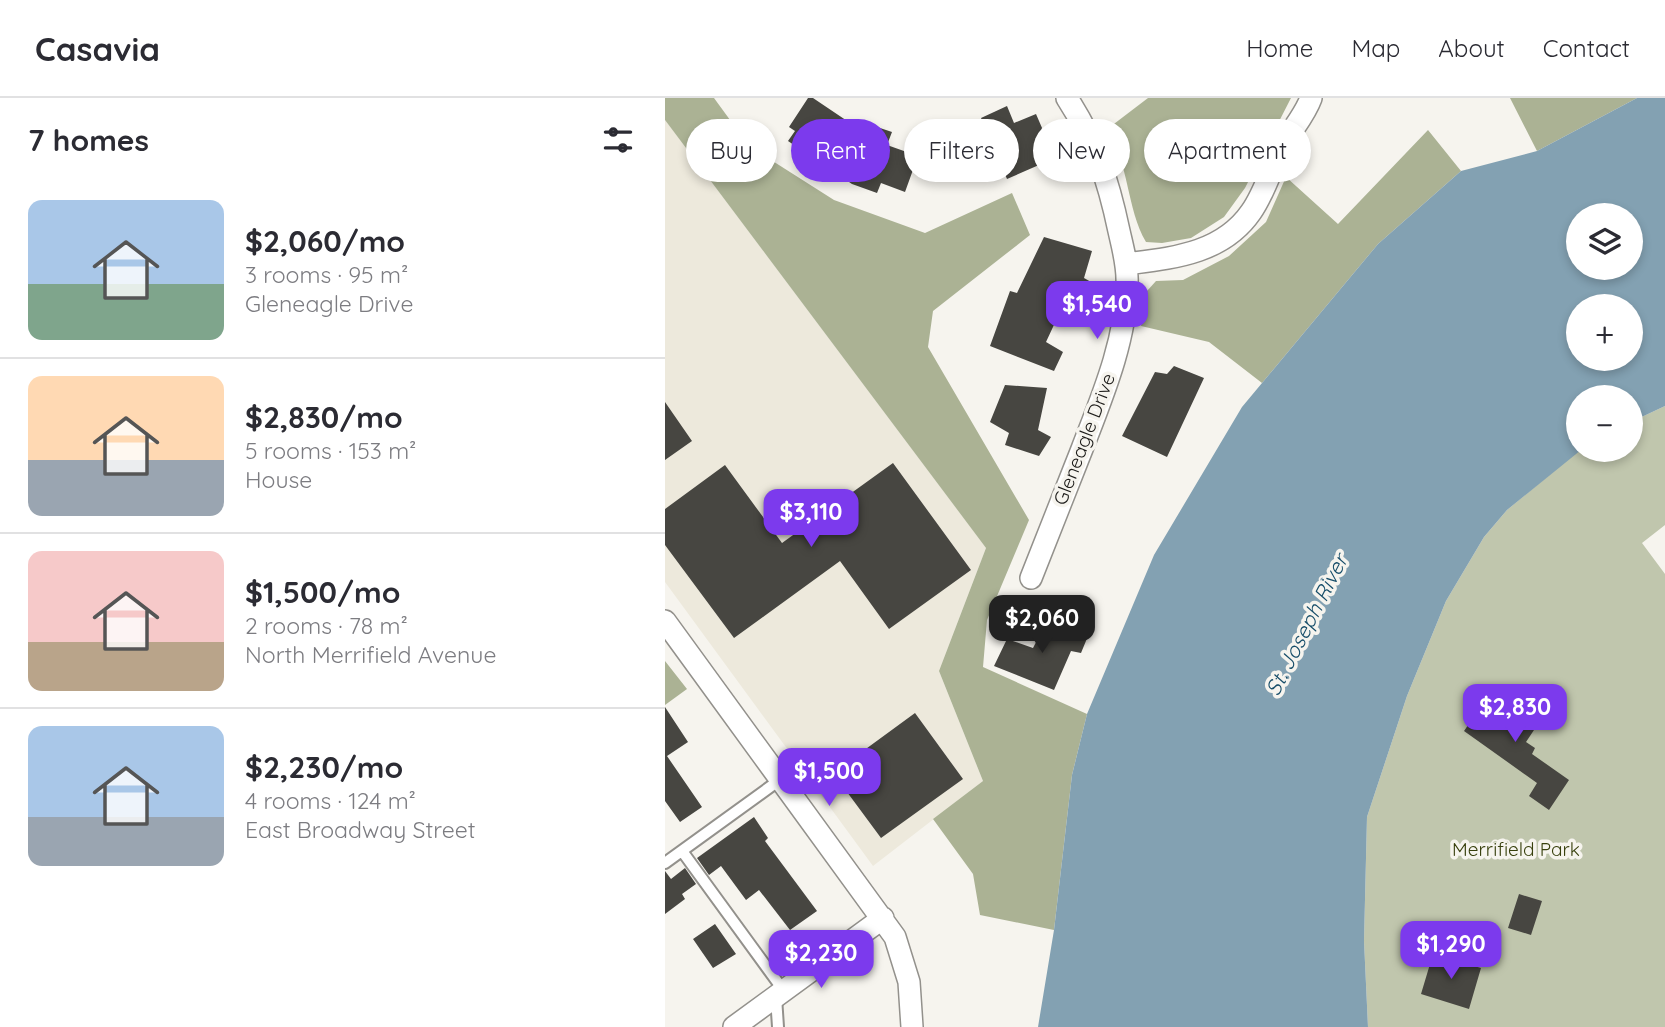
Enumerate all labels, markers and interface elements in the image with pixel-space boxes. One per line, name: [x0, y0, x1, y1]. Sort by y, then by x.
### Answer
text: Casavia: [35, 28, 160, 69]
text: Home: [1246, 33, 1313, 63]
text: Map: [1351, 33, 1400, 63]
text: About: [1438, 33, 1505, 63]
text: Contact: [1543, 33, 1630, 63]
chip: Buy: [686, 119, 777, 182]
chip: Rent: [791, 119, 890, 182]
chip: Filters: [904, 119, 1019, 182]
chip: New: [1033, 119, 1130, 182]
chip: Apartment: [1144, 119, 1311, 182]
text: 7 homes: [28, 121, 149, 159]
icon: filters: [599, 121, 637, 159]
map controls: [1566, 203, 1643, 462]
button: layers: [1566, 203, 1643, 280]
text: $2,060/mo: [245, 222, 405, 260]
icon: home: [84, 228, 168, 312]
text: 3 rooms · 95 m²: [245, 260, 408, 289]
pin: $1,540: [1040, 282, 1154, 341]
text: Gleneagle Drive: [245, 289, 413, 318]
text: $1,540: [1062, 289, 1132, 318]
button: +: [1566, 294, 1643, 371]
street label: Gleneagle Drive: [1048, 370, 1120, 508]
button: −: [1566, 385, 1643, 462]
text: $2,830/mo: [245, 398, 403, 436]
icon: home: [84, 404, 168, 488]
text: 5 rooms · 153 m²: [245, 436, 416, 465]
text: House: [245, 465, 312, 494]
pin: $3,110: [754, 490, 868, 549]
text: $3,110: [780, 497, 842, 526]
water label: St. Joseph River: [1259, 547, 1354, 699]
text: $1,500/mo: [245, 573, 400, 611]
icon: home: [84, 579, 168, 663]
pin: $2,060: [985, 596, 1099, 655]
text: $2,060: [1005, 603, 1079, 632]
text: 2 rooms · 78 m²: [245, 611, 408, 640]
text: North Merrifield Avenue: [245, 640, 496, 669]
pin: $2,830: [1458, 684, 1572, 744]
text: $2,830: [1479, 692, 1551, 721]
text: $2,230/mo: [245, 748, 403, 786]
pin: $1,500: [772, 748, 886, 808]
icon: home: [84, 754, 168, 838]
text: $1,500: [794, 756, 864, 785]
text: 4 rooms · 124 m²: [245, 786, 416, 815]
text: East Broadway Street: [245, 815, 475, 844]
park label: Merrifield Park: [1452, 837, 1580, 861]
pin: $1,290: [1394, 922, 1508, 981]
text: $1,290: [1416, 929, 1486, 958]
pin: $2,230: [764, 930, 878, 990]
text: $2,230: [785, 938, 857, 967]

